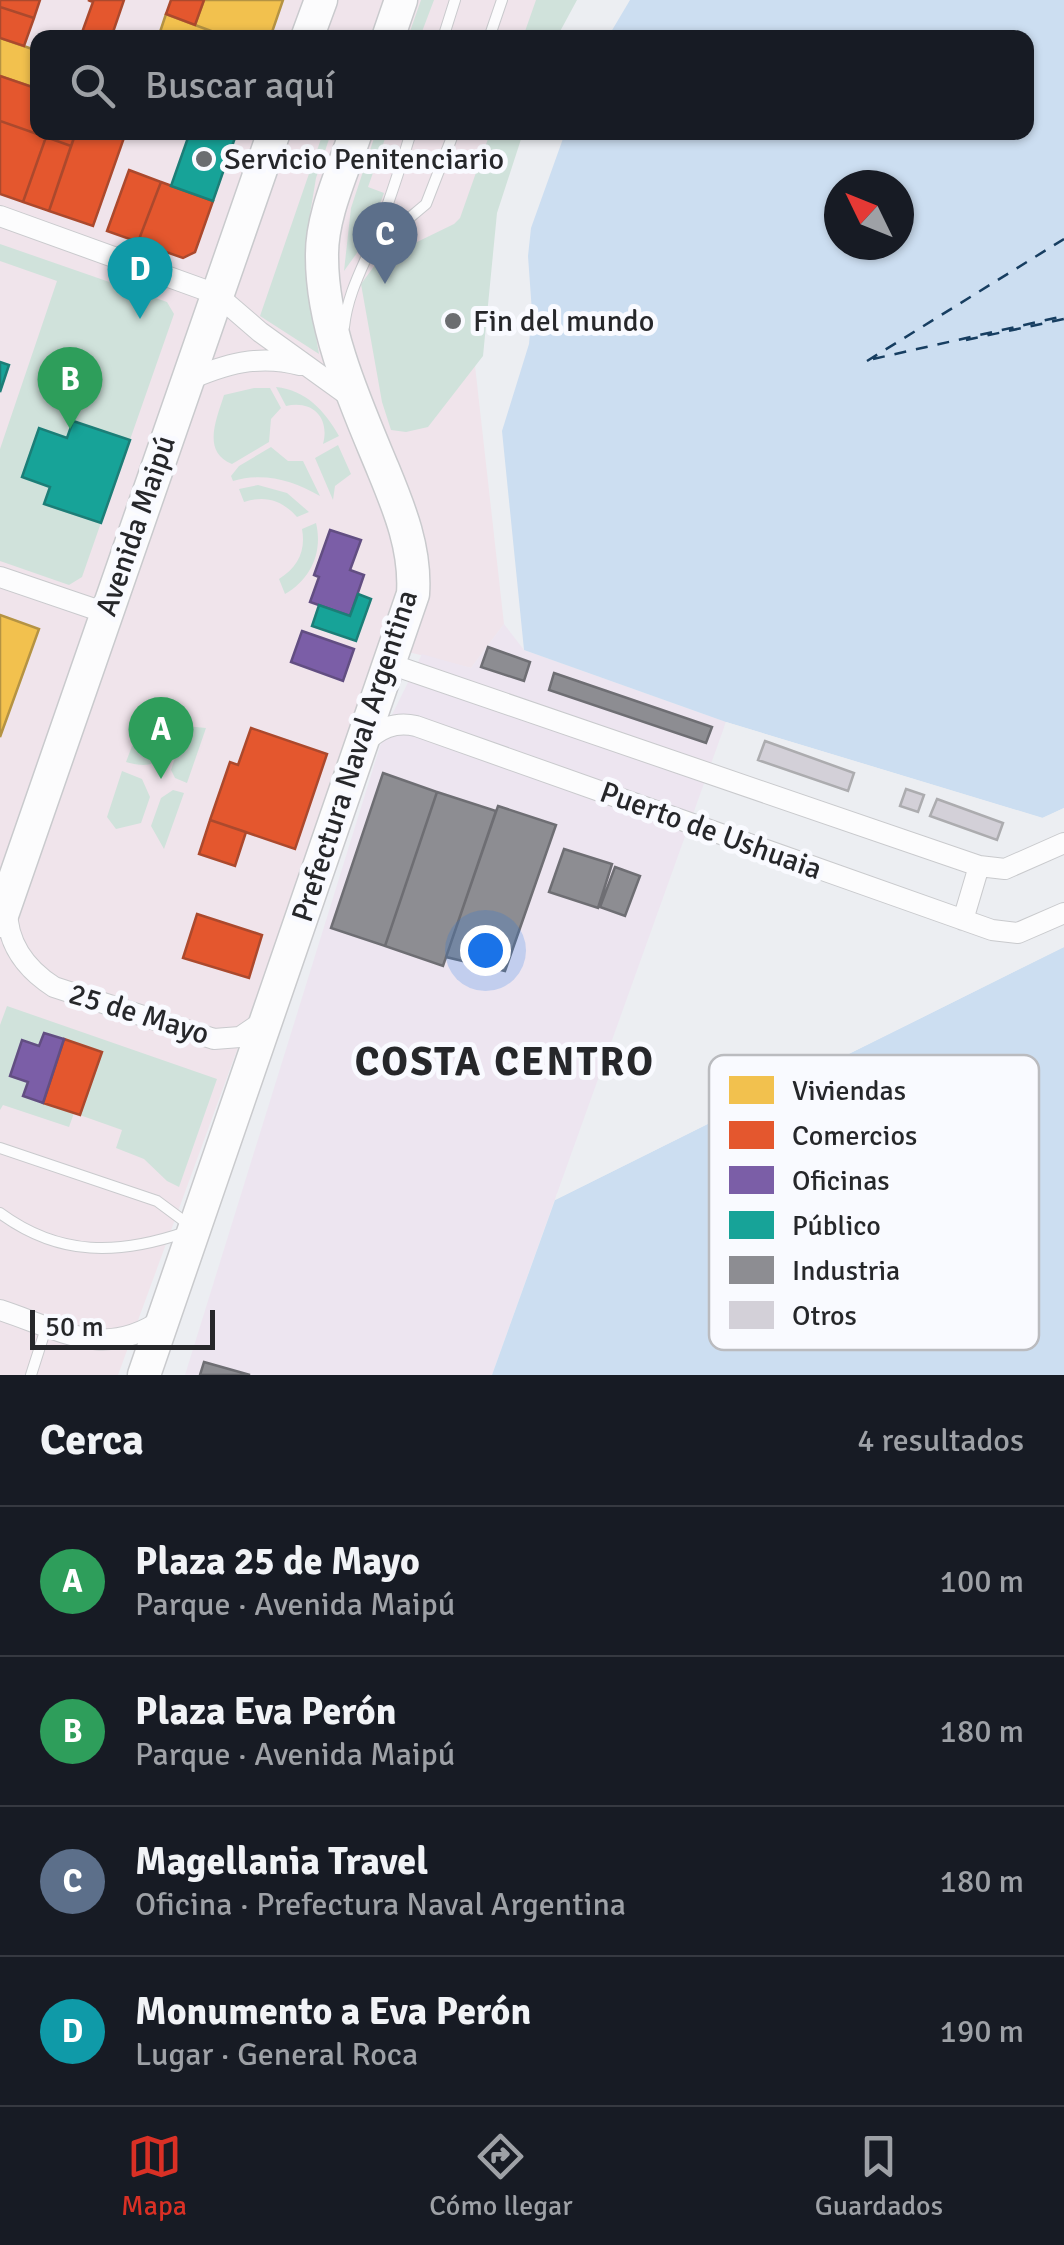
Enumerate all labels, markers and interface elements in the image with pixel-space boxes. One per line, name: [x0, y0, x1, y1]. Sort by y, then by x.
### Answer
search box: [30, 30, 1034, 140]
icon: search: [65, 58, 120, 113]
text: Buscar aquí: [145, 62, 335, 109]
place label: Servicio Penitenciario: [224, 141, 504, 178]
marker: Servicio Penitenciario: [193, 148, 215, 170]
north arrow: [824, 170, 914, 260]
pin: C: [352, 202, 418, 284]
pin: D: [108, 236, 172, 319]
place label: Fin del mundo: [473, 303, 654, 340]
marker: Fin del mundo: [442, 310, 464, 332]
pin: B: [38, 346, 102, 429]
street label: Avenida Maipú: [88, 431, 184, 621]
street label: Prefectura Naval Argentina: [284, 585, 426, 927]
pin: A: [128, 696, 194, 779]
street label: Puerto de Ushuaia: [595, 774, 827, 888]
your location: [460, 925, 511, 976]
street label: 25 de Mayo: [64, 975, 214, 1053]
district label: COSTA CENTRO: [355, 1037, 655, 1087]
legend: [709, 1055, 1039, 1350]
text: Viviendas: [792, 1074, 906, 1108]
text: Comercios: [792, 1119, 917, 1153]
text: Oficinas: [792, 1164, 890, 1198]
text: Público: [792, 1209, 881, 1243]
text: Industria: [792, 1254, 900, 1288]
text: Otros: [792, 1299, 857, 1333]
scale bar: [30, 1305, 215, 1350]
text: 50 m: [45, 1310, 104, 1344]
text: Cerca: [40, 1415, 144, 1466]
text: 4 resultados: [857, 1421, 1024, 1460]
text: Plaza 25 de Mayo: [135, 1538, 420, 1585]
text: A: [62, 1562, 83, 1601]
text: 100 m: [940, 1562, 1024, 1601]
text: Parque · Avenida Maipú: [135, 1585, 455, 1624]
text: Plaza Eva Perón: [135, 1688, 396, 1735]
text: B: [63, 1712, 82, 1751]
text: 180 m: [940, 1712, 1024, 1751]
text: Parque · Avenida Maipú: [135, 1735, 455, 1774]
text: Magellania Travel: [135, 1838, 428, 1885]
text: C: [63, 1862, 82, 1901]
text: 180 m: [940, 1862, 1024, 1901]
text: Oficina · Prefectura Naval Argentina: [135, 1885, 626, 1924]
text: Monumento a Eva Perón: [135, 1988, 531, 2035]
text: D: [62, 2012, 83, 2051]
text: 190 m: [940, 2012, 1024, 2051]
text: Lugar · General Roca: [135, 2035, 418, 2074]
tab: Mapa: [121, 2129, 187, 2223]
tab: Cómo llegar: [429, 2129, 573, 2223]
tab: Guardados: [815, 2129, 943, 2223]

